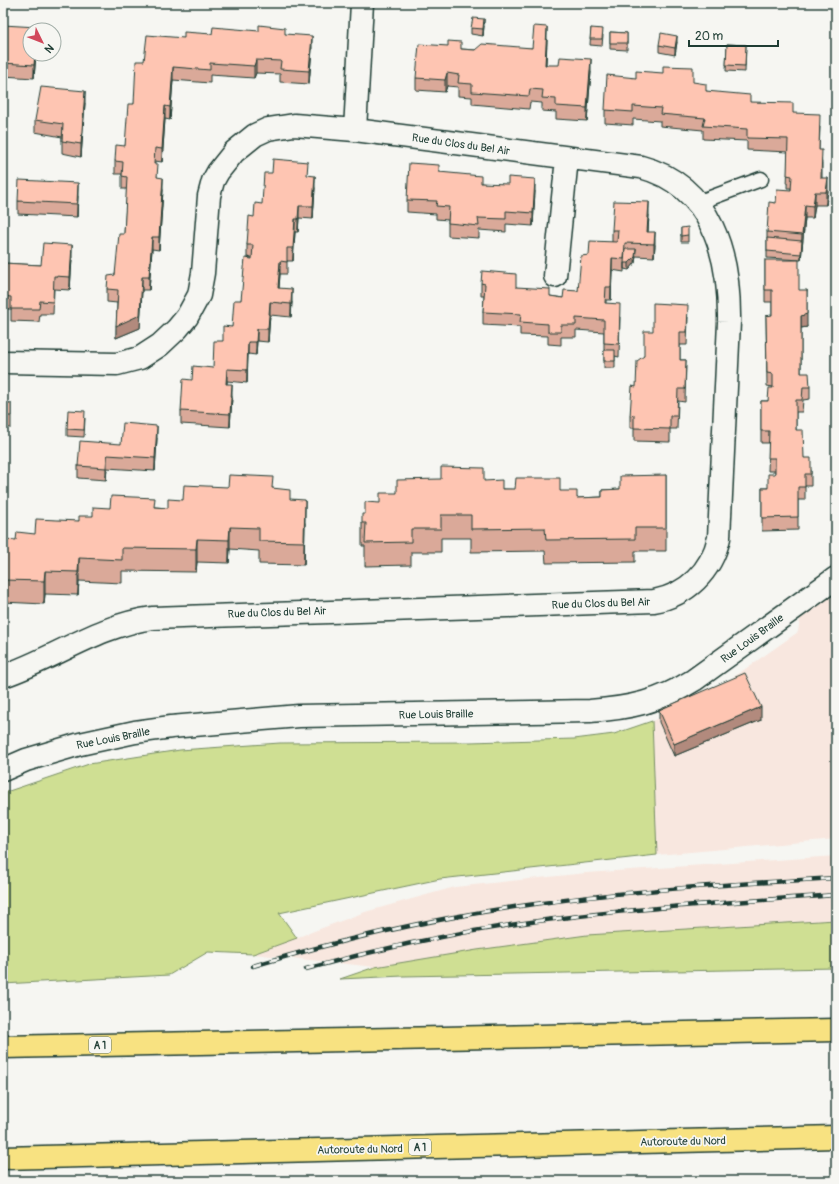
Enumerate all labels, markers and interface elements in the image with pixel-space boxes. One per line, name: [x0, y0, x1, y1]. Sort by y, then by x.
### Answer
north arrow: [22, 22, 62, 62]
scale bar: [689, 22, 778, 48]
text: 20 m: [695, 29, 724, 44]
text: N: [41, 41, 56, 56]
street label: Rue du Clos du Bel Air: [411, 131, 511, 158]
street label: Rue du Clos du Bel Air: [552, 595, 651, 612]
street label: Rue du Clos du Bel Air: [228, 604, 327, 621]
street label: Rue Louis Braille: [718, 611, 787, 666]
street label: Rue Louis Braille: [399, 707, 474, 722]
street label: Rue Louis Braille: [75, 725, 151, 752]
road number: A 1: [89, 1037, 111, 1053]
street label: Autoroute du Nord: [640, 1134, 726, 1149]
road number: A 1: [409, 1139, 431, 1155]
street label: Autoroute du Nord: [317, 1142, 403, 1157]

